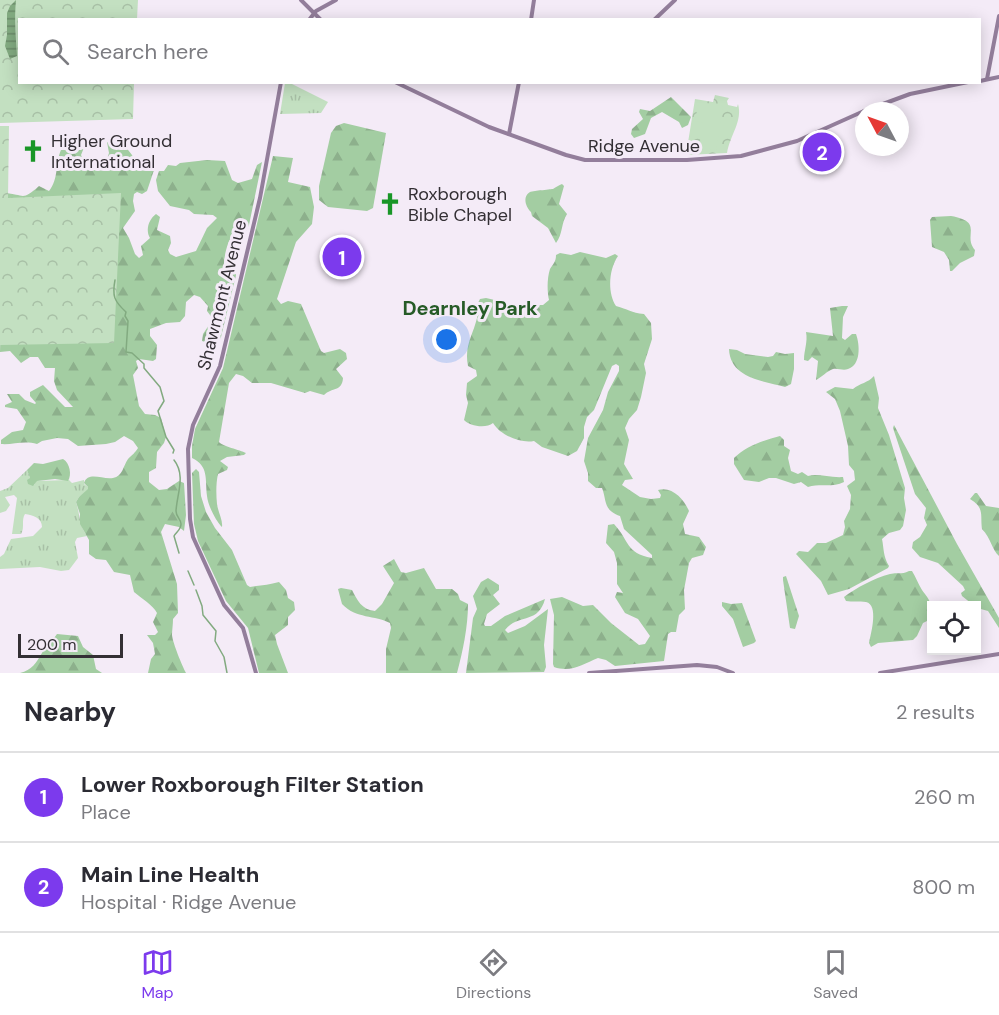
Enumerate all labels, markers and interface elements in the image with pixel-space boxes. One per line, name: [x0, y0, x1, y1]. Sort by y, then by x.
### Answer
search box: [18, 18, 981, 84]
icon: search: [39, 35, 72, 68]
text: Search here: [87, 37, 208, 66]
north arrow: [855, 102, 909, 156]
place label: Higher Ground International: [51, 129, 172, 174]
pin: 2: [802, 130, 842, 174]
street label: Ridge Avenue: [588, 134, 700, 158]
church icon: Higher Ground International: [20, 138, 46, 164]
place label: Roxborough Bible Chapel: [408, 182, 512, 227]
church icon: Roxborough Bible Chapel: [377, 191, 403, 217]
street label: Shawmont Avenue: [192, 217, 252, 373]
pin: 1: [322, 234, 362, 280]
district label: Dearnley Park: [402, 295, 538, 321]
your location: [432, 325, 461, 354]
map controls: [927, 601, 981, 655]
button: locate: [927, 601, 981, 655]
scale bar: [18, 631, 123, 658]
text: 200 m: [27, 634, 76, 655]
text: Nearby: [24, 695, 116, 729]
text: 2 results: [896, 699, 975, 725]
text: Lower Roxborough Filter Station: [81, 770, 424, 799]
text: 1: [40, 784, 47, 810]
text: 260 m: [914, 784, 975, 810]
text: Place: [81, 799, 131, 825]
text: Main Line Health: [81, 860, 259, 889]
text: 2: [38, 874, 49, 900]
text: 800 m: [912, 874, 975, 900]
text: Hospital · Ridge Avenue: [81, 889, 296, 915]
tab: Map: [141, 946, 174, 1003]
tab: Directions: [456, 946, 531, 1003]
tab: Saved: [813, 946, 858, 1003]

